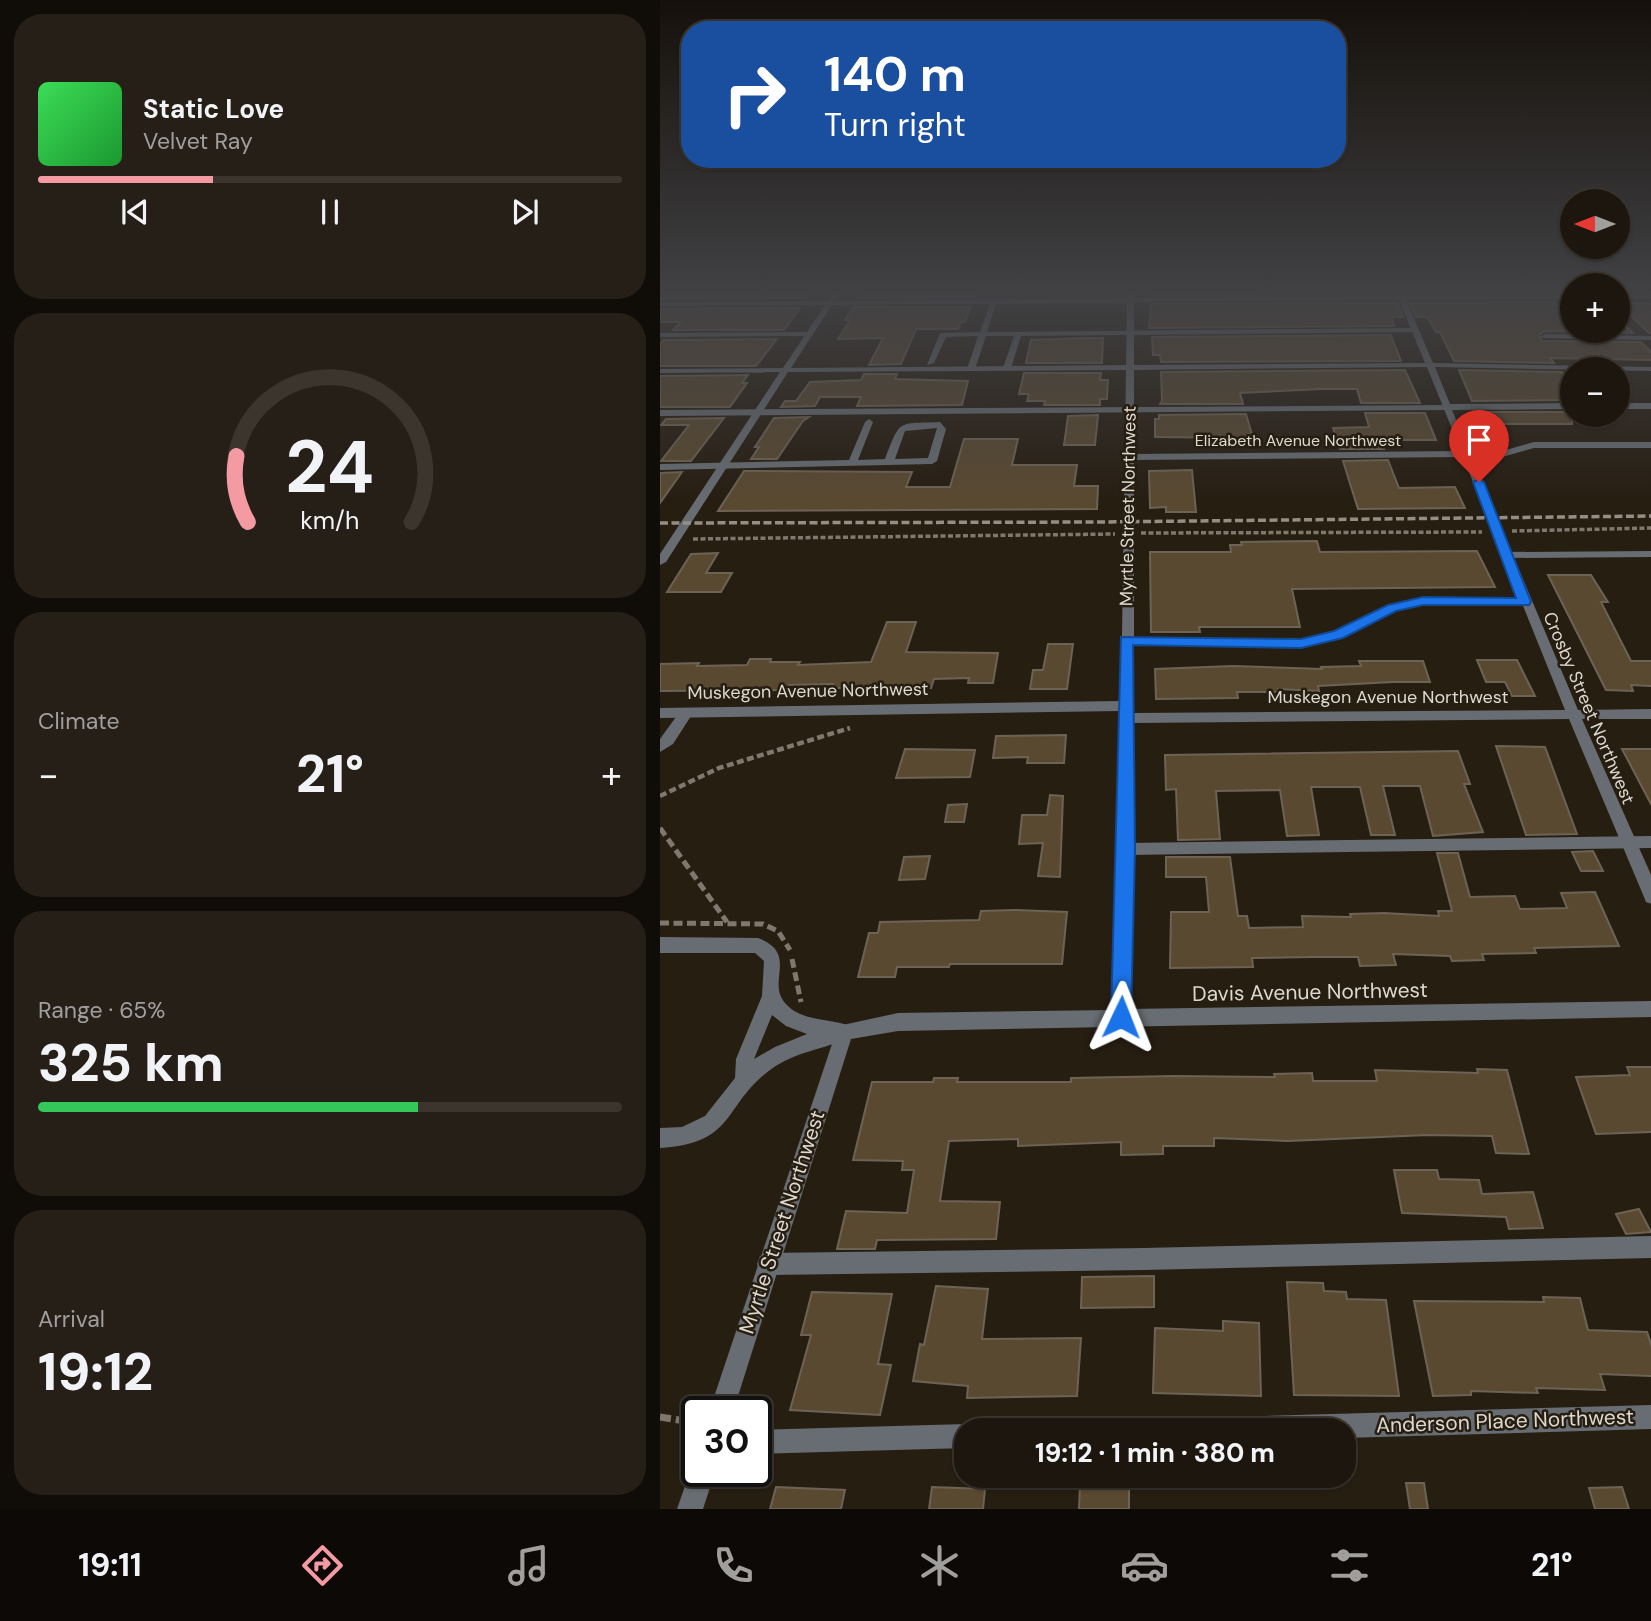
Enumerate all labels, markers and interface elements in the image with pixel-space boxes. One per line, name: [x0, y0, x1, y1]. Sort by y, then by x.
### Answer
text: 140 m: [824, 42, 966, 106]
icon: right: [709, 49, 800, 140]
text: Static Love: [143, 92, 284, 126]
text: Turn right: [824, 104, 966, 146]
text: Velvet Ray: [143, 126, 253, 156]
north arrow: [1560, 189, 1630, 259]
map controls: [1560, 189, 1630, 427]
icon: previous: [116, 193, 154, 231]
icon: pause: [311, 193, 349, 231]
icon: next: [506, 193, 544, 231]
button: +: [1560, 273, 1630, 343]
button: −: [1560, 357, 1630, 427]
street label: Myrtle Street Northwest: [1114, 406, 1142, 606]
pin: [1449, 410, 1509, 482]
text: 24: [286, 420, 374, 515]
icon: arrive: [1460, 421, 1498, 459]
street label: Elizabeth Avenue Northwest: [1195, 430, 1401, 451]
text: km/h: [300, 503, 360, 536]
street label: Crosby Street Northwest: [1538, 608, 1640, 808]
street label: Muskegon Avenue Northwest: [687, 677, 929, 705]
street label: Muskegon Avenue Northwest: [1267, 685, 1509, 709]
text: Climate: [38, 706, 120, 736]
text: 21°: [296, 740, 364, 808]
text: −: [38, 750, 59, 800]
text: +: [601, 750, 622, 800]
street label: Davis Avenue Northwest: [1192, 976, 1428, 1008]
position arrow: [1084, 980, 1158, 1054]
text: Range · 65%: [38, 995, 165, 1025]
text: 325 km: [38, 1029, 224, 1097]
street label: Myrtle Street Northwest: [733, 1107, 831, 1337]
text: Arrival: [38, 1304, 105, 1334]
text: 19:12: [38, 1338, 153, 1406]
speed limit sign: 30: [681, 1396, 772, 1487]
street label: Anderson Place Northwest: [1375, 1403, 1635, 1439]
text: 19:12 · 1 min · 380 m: [1035, 1436, 1275, 1470]
icon: directions: [298, 1541, 347, 1590]
icon: music: [504, 1541, 553, 1590]
icon: phone: [709, 1541, 758, 1590]
icon: climate: [915, 1541, 964, 1590]
icon: car: [1120, 1541, 1169, 1590]
icon: filters: [1325, 1541, 1374, 1590]
text: 19:11: [78, 1544, 142, 1586]
text: 21°: [1531, 1544, 1573, 1586]

